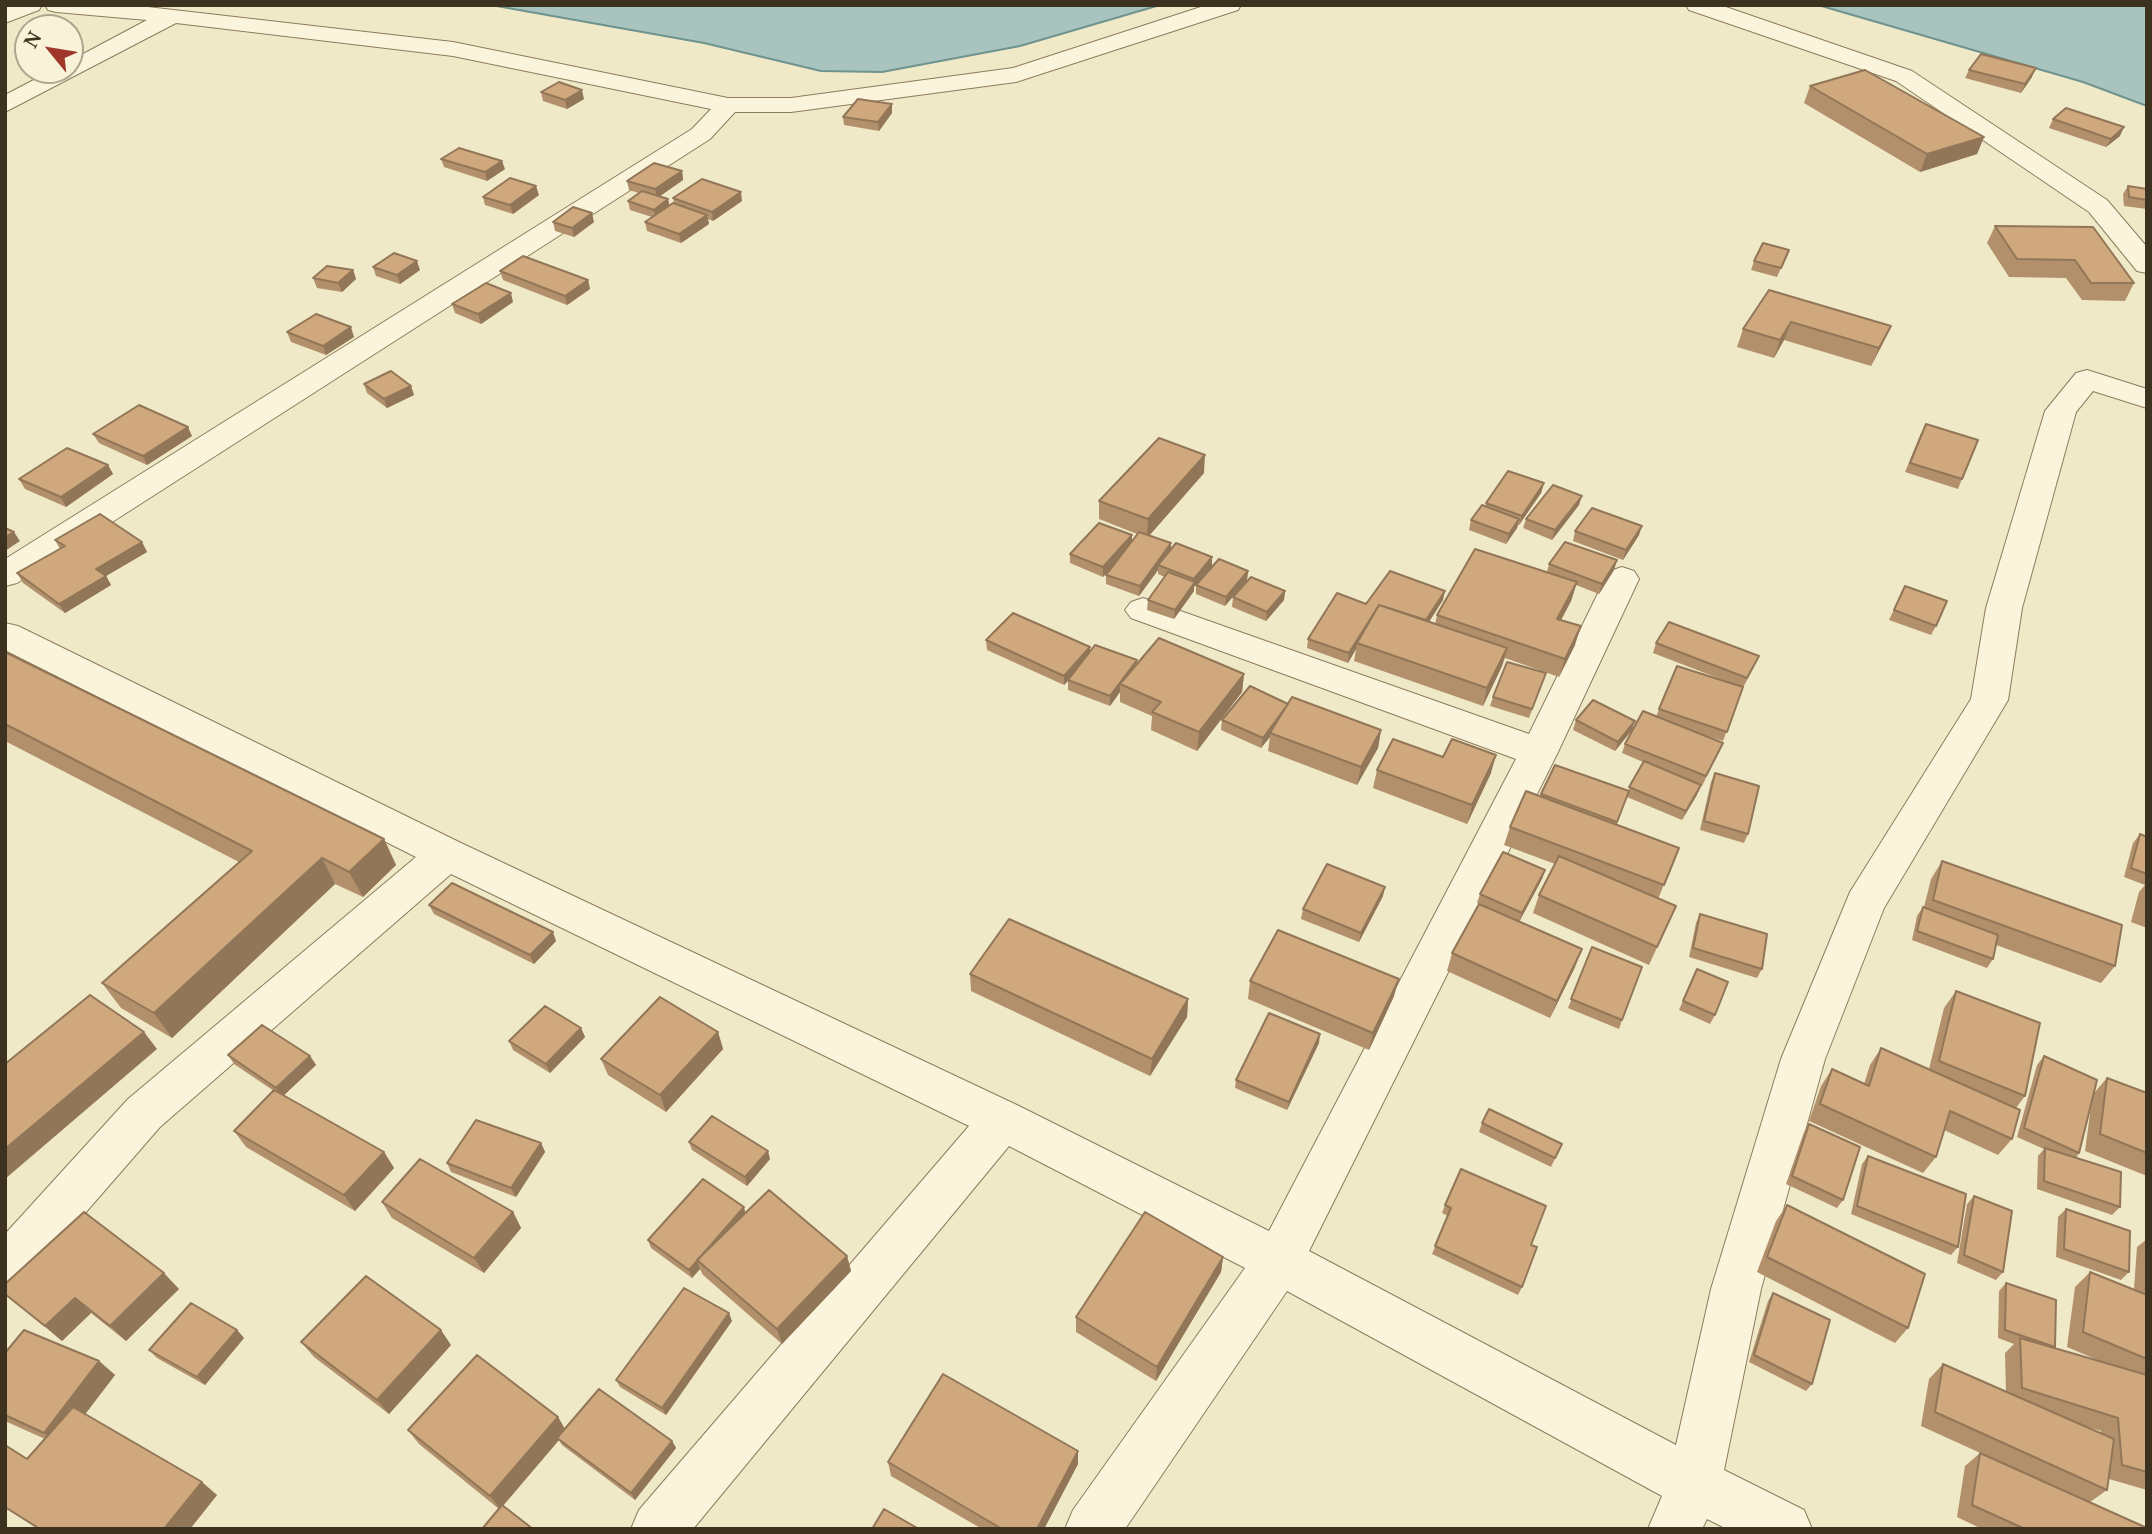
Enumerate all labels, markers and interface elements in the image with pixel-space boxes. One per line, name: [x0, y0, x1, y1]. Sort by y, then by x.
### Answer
north arrow: [14, 14, 84, 84]
text: N: [18, 27, 48, 52]

